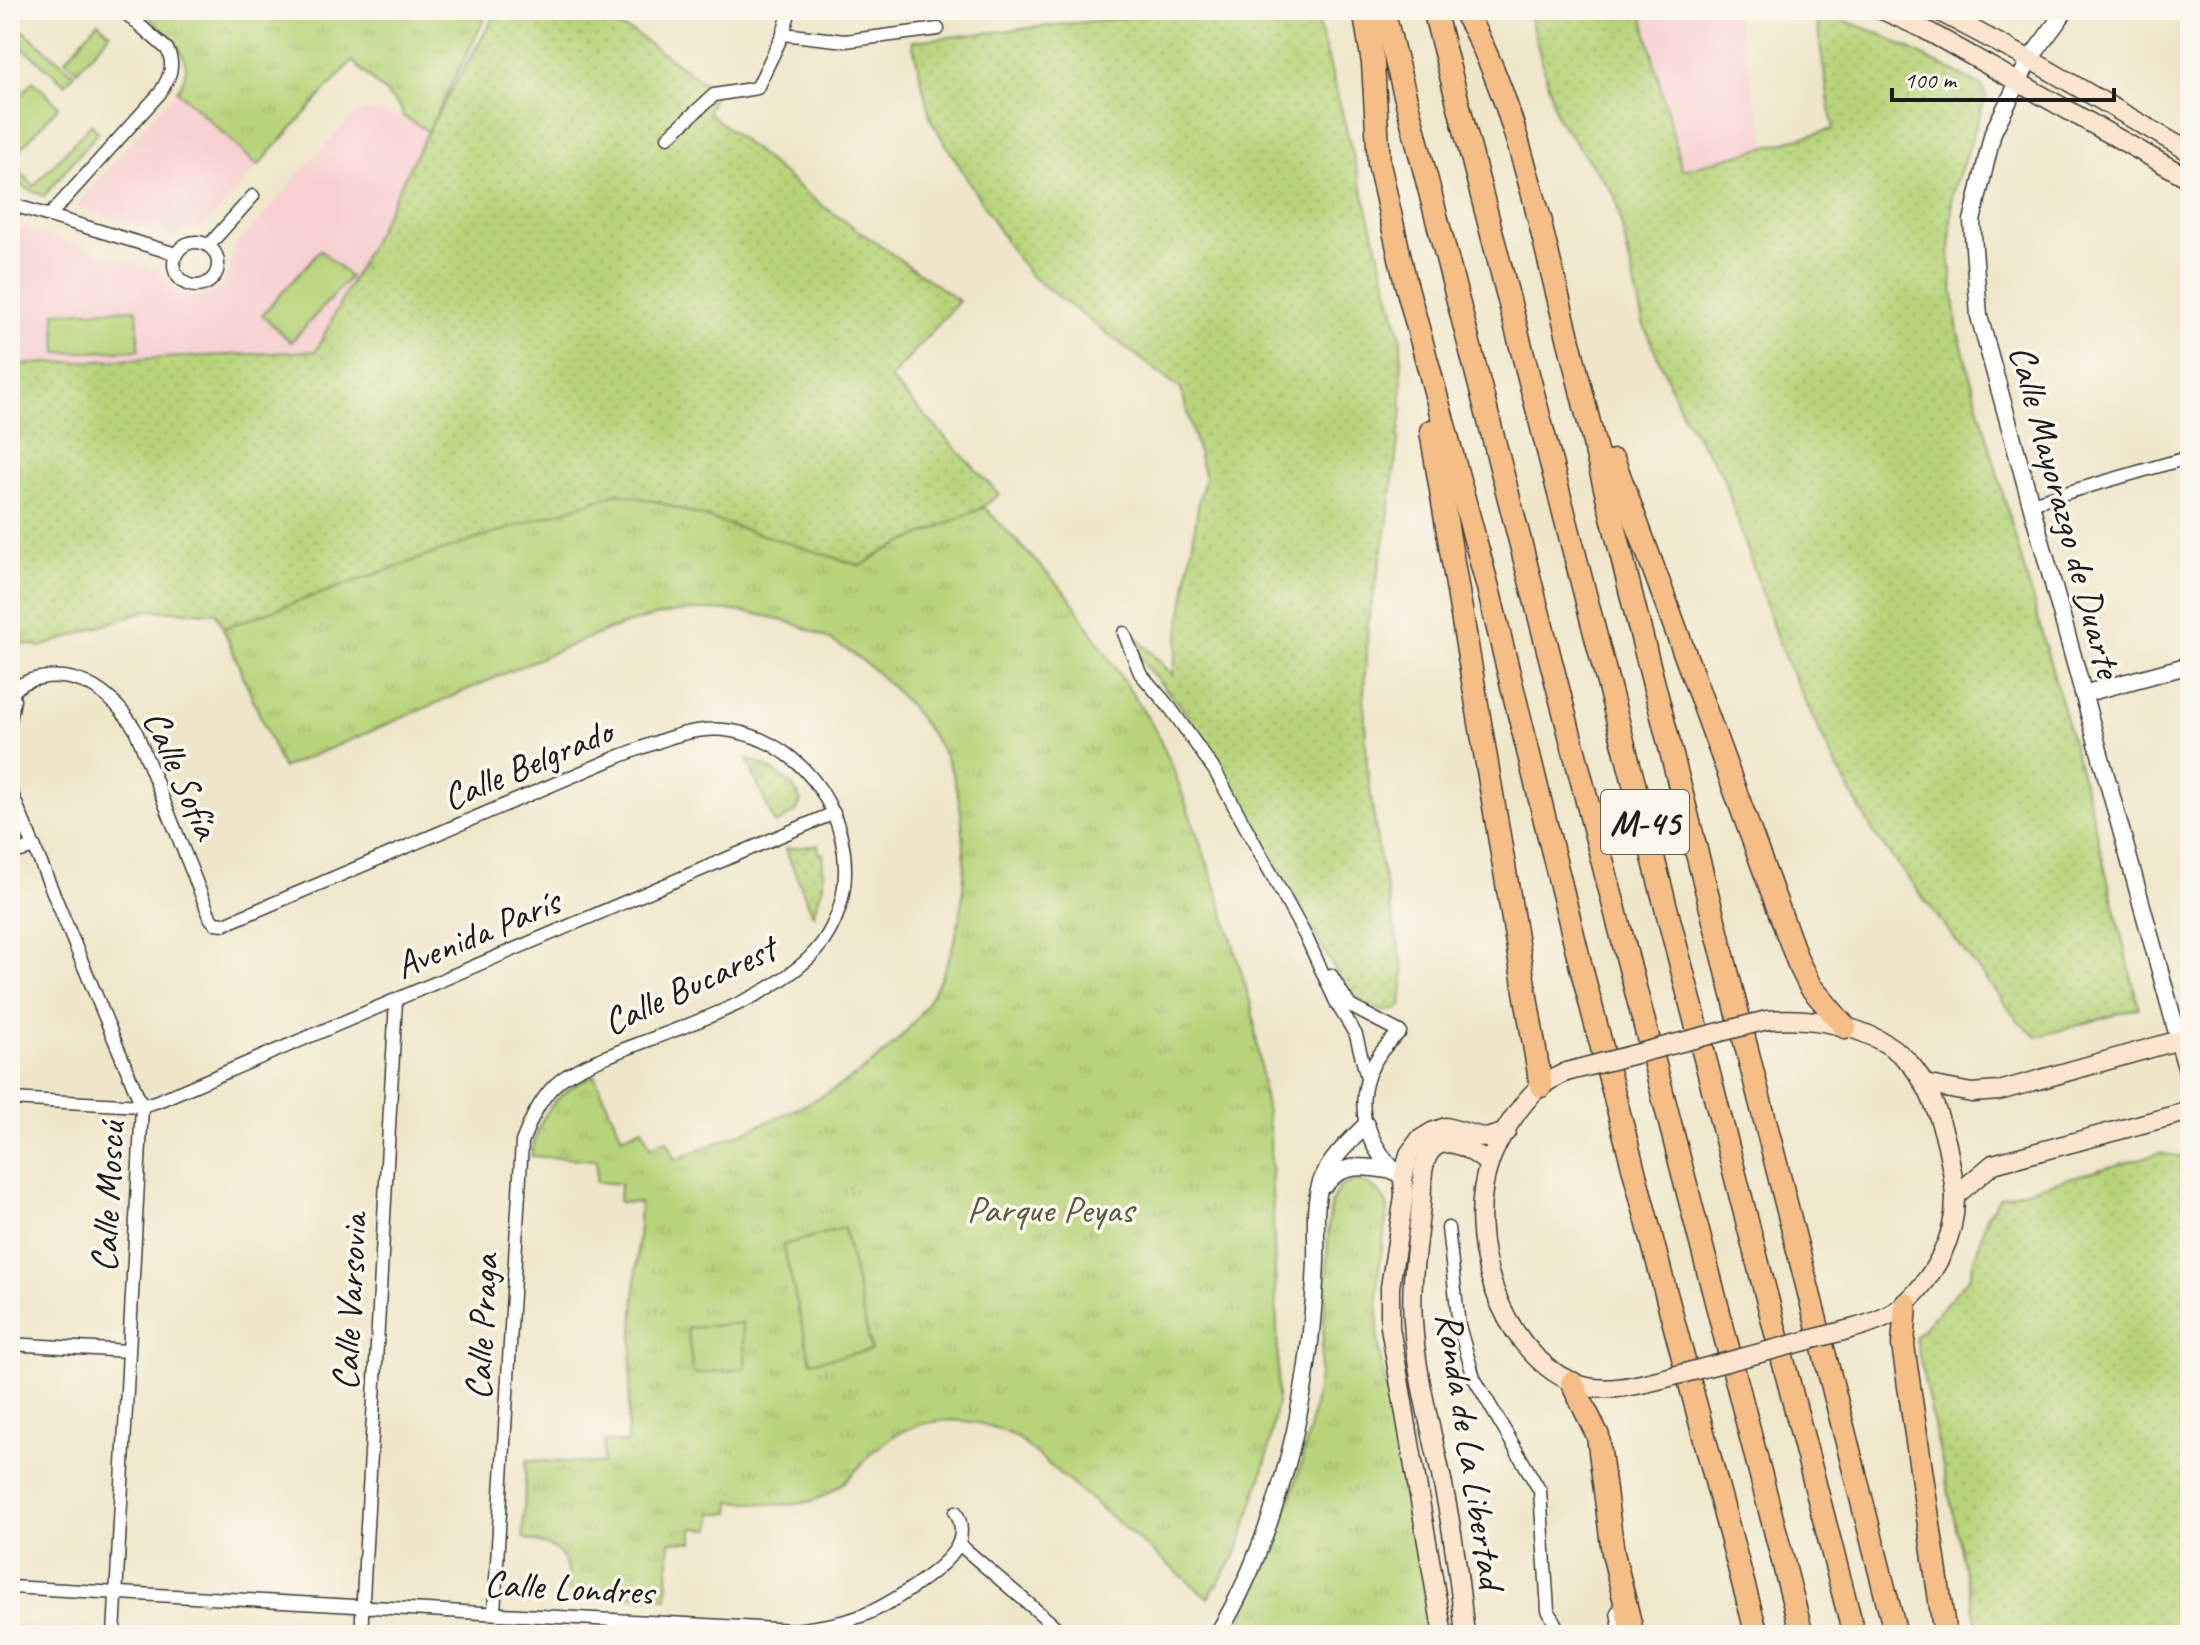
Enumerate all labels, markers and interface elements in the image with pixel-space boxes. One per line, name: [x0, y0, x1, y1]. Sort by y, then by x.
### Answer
scale bar: [1892, 52, 2114, 102]
text: 100 m: [1904, 65, 1958, 95]
street label: Calle Mayorazgo de Duarte: [1999, 340, 2133, 685]
street label: Calle Sofía: [132, 703, 232, 848]
street label: Calle Belgrado: [435, 706, 622, 821]
road number: M-45: [1601, 790, 1689, 854]
street label: Avenida París: [388, 876, 570, 989]
street label: Calle Bucarest: [596, 923, 788, 1046]
street label: Calle Moscú: [80, 1118, 135, 1273]
park label: Parque Peyas: [967, 1186, 1137, 1233]
street label: Calle Varsovia: [321, 1209, 378, 1392]
street label: Calle Praga: [454, 1251, 509, 1401]
street label: Ronda de La Libertad: [1426, 1309, 1516, 1597]
street label: Calle Londres: [483, 1560, 658, 1616]

